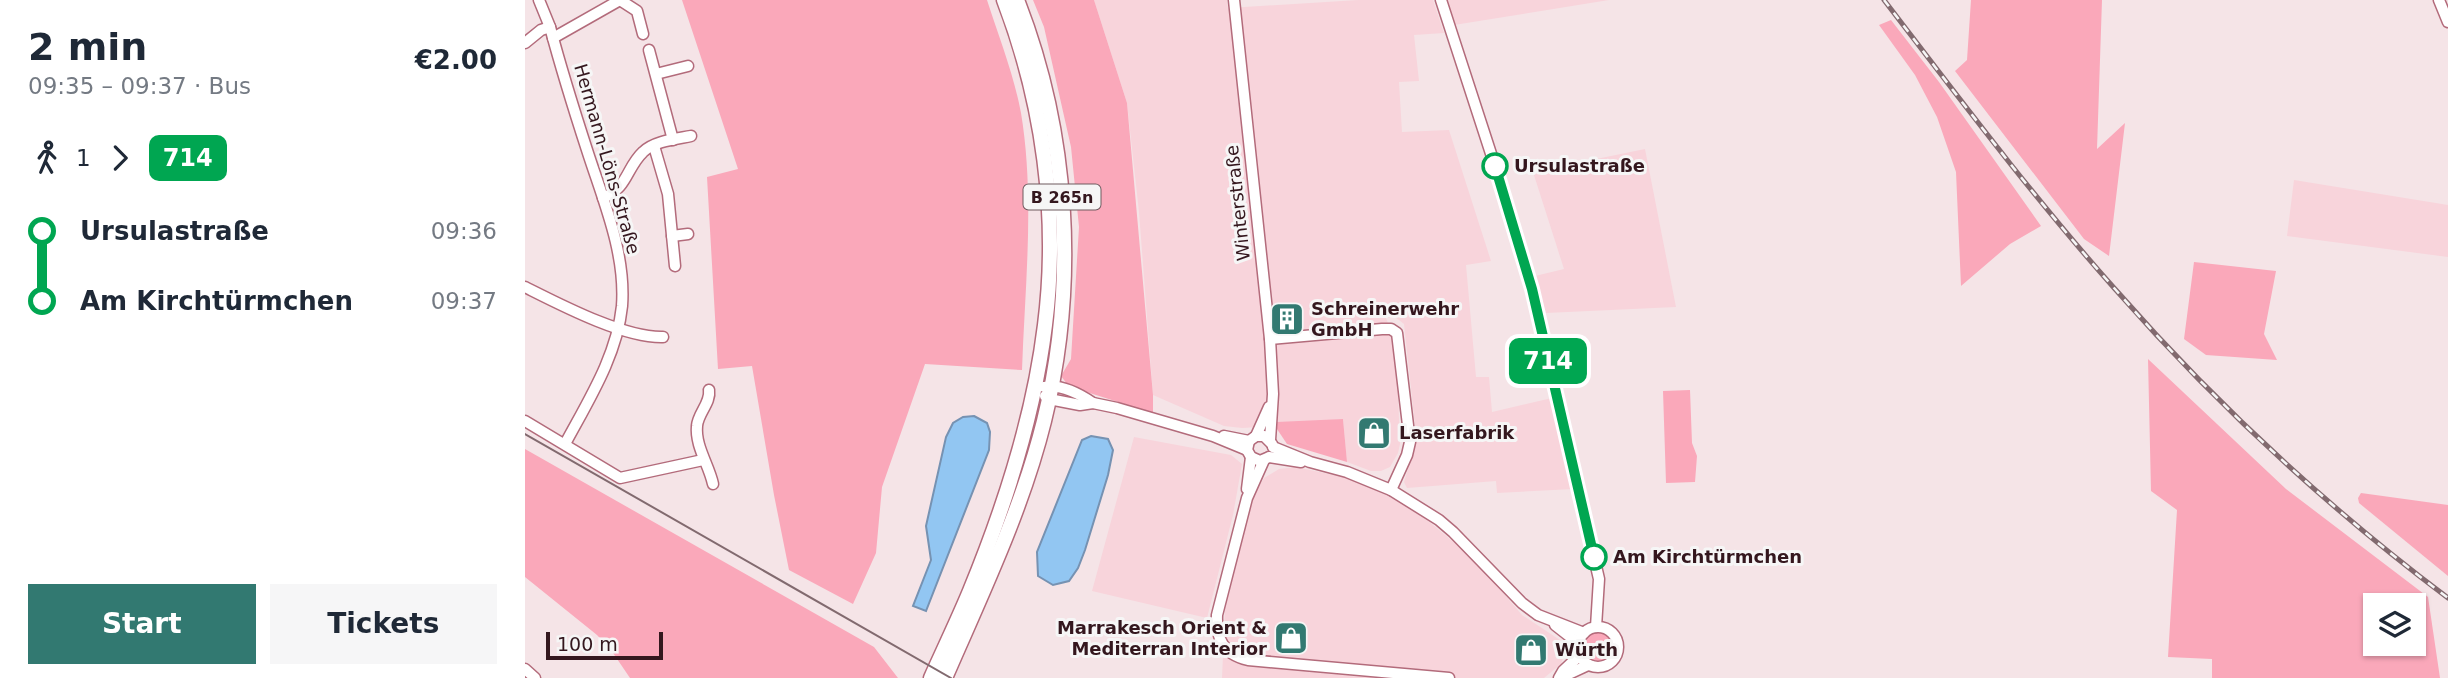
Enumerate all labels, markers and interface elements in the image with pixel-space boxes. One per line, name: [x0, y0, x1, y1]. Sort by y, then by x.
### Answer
text: 2 min: [28, 25, 147, 69]
text: €2.00: [415, 45, 497, 75]
street label: Hermann-Löns-Straße: [570, 61, 645, 256]
text: 09:35 – 09:37 · Bus: [28, 73, 251, 99]
icon: walk: [28, 139, 66, 177]
icon: forward: [101, 139, 139, 177]
text: 714: [163, 144, 213, 172]
street label: Winterstraße: [1221, 144, 1254, 262]
text: 1: [76, 145, 91, 171]
marker: Ursulastraße: [1482, 153, 1508, 179]
place label: Ursulastraße: [1514, 155, 1645, 176]
road number: B 265n: [1023, 184, 1101, 210]
text: Ursulastraße: [80, 216, 269, 246]
text: 09:36: [431, 218, 497, 244]
text: Am Kirchtürmchen: [80, 286, 353, 316]
text: 09:37: [431, 288, 497, 314]
place label: Schreinerwehr GmbH: [1311, 298, 1459, 340]
building icon: Schreinerwehr GmbH: [1268, 300, 1306, 338]
line badge: 714: [1508, 338, 1588, 384]
text: 714: [1523, 347, 1573, 375]
shop icon: Laserfabrik: [1355, 414, 1393, 452]
place label: Laserfabrik: [1399, 422, 1515, 443]
marker: Am Kirchtürmchen: [1581, 544, 1607, 570]
place label: Am Kirchtürmchen: [1613, 546, 1802, 567]
button: Start: [28, 584, 256, 664]
button: Tickets: [270, 584, 497, 664]
map controls: [2363, 593, 2426, 656]
button: layers: [2363, 593, 2426, 656]
place label: Marrakesch Orient & Mediterran Interior: [1057, 617, 1267, 659]
shop icon: Marrakesch Orient & Mediterran Interior: [1272, 619, 1310, 657]
scale bar: [546, 629, 663, 661]
shop icon: Würth: [1512, 631, 1550, 669]
text: 100 m: [557, 633, 618, 655]
place label: Würth: [1555, 639, 1618, 660]

